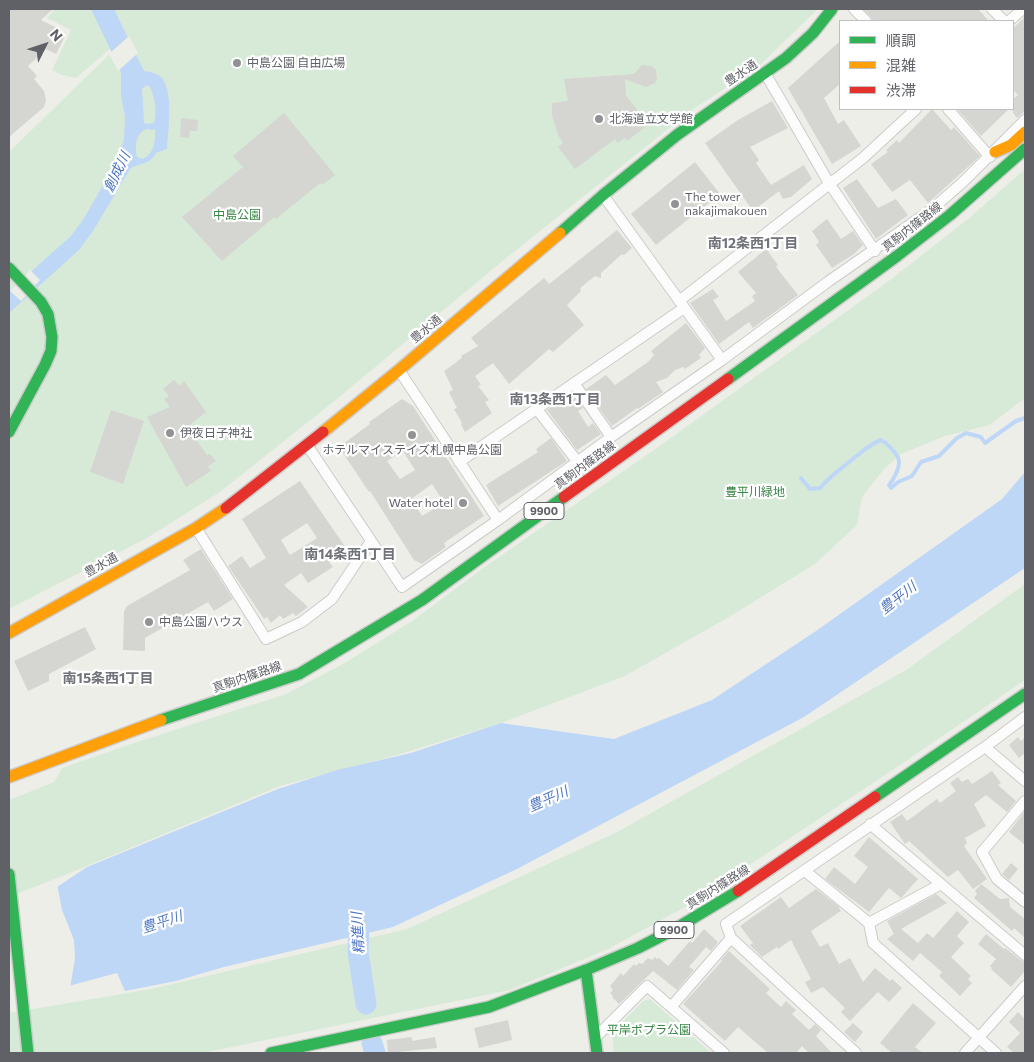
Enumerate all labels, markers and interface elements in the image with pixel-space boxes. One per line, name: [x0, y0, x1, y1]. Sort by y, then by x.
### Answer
north arrow: [20, 20, 70, 70]
legend: [839, 20, 1014, 110]
text: N: [47, 25, 67, 44]
text: 順調: [886, 31, 916, 49]
place label: 中島公園 自由広場: [247, 56, 345, 70]
text: 混雑: [886, 56, 916, 74]
marker: 中島公園 自由広場: [231, 57, 243, 69]
street label: 豊水通: [722, 57, 760, 89]
text: 渋滞: [886, 81, 916, 99]
place label: 北海道立文学館: [609, 112, 693, 126]
marker: 北海道立文学館: [593, 113, 605, 125]
water label: 創成川: [100, 149, 134, 195]
place label: The tower nakajimakouen: [685, 190, 767, 218]
marker: The tower nakajimakouen: [669, 198, 681, 210]
street label: 真駒内篠路線: [879, 199, 945, 255]
park label: 中島公園: [213, 208, 261, 222]
district label: 南12条西1丁目: [708, 235, 798, 251]
street label: 豊水通: [408, 312, 444, 346]
district label: 南13条西1丁目: [510, 391, 600, 407]
place label: 伊夜日子神社: [180, 426, 252, 440]
marker: 伊夜日子神社: [164, 427, 176, 439]
marker: ホテルマイステイズ札幌中島公園: [406, 429, 418, 441]
street label: 真駒内篠路線: [552, 438, 618, 492]
place label: ホテルマイステイズ札幌中島公園: [322, 443, 502, 457]
park label: 豊平川緑地: [725, 485, 785, 499]
place label: Water hotel: [389, 496, 453, 510]
marker: Water hotel: [457, 497, 469, 509]
road number: 9900: [524, 502, 564, 520]
district label: 南14条西1丁目: [304, 546, 396, 562]
street label: 豊水通: [82, 550, 120, 580]
water label: 豊平川: [876, 578, 920, 618]
place label: 中島公園ハウス: [159, 615, 243, 629]
marker: 中島公園ハウス: [143, 616, 155, 628]
street label: 真駒内篠路線: [211, 658, 283, 696]
district label: 南15条西1丁目: [63, 670, 153, 686]
water label: 豊平川: [525, 783, 571, 815]
street label: 真駒内篠路線: [684, 862, 752, 912]
water label: 豊平川: [139, 908, 185, 936]
water label: 精進川: [348, 911, 368, 955]
road number: 9900: [654, 922, 694, 938]
park label: 平岸ポプラ公園: [607, 1023, 691, 1037]

